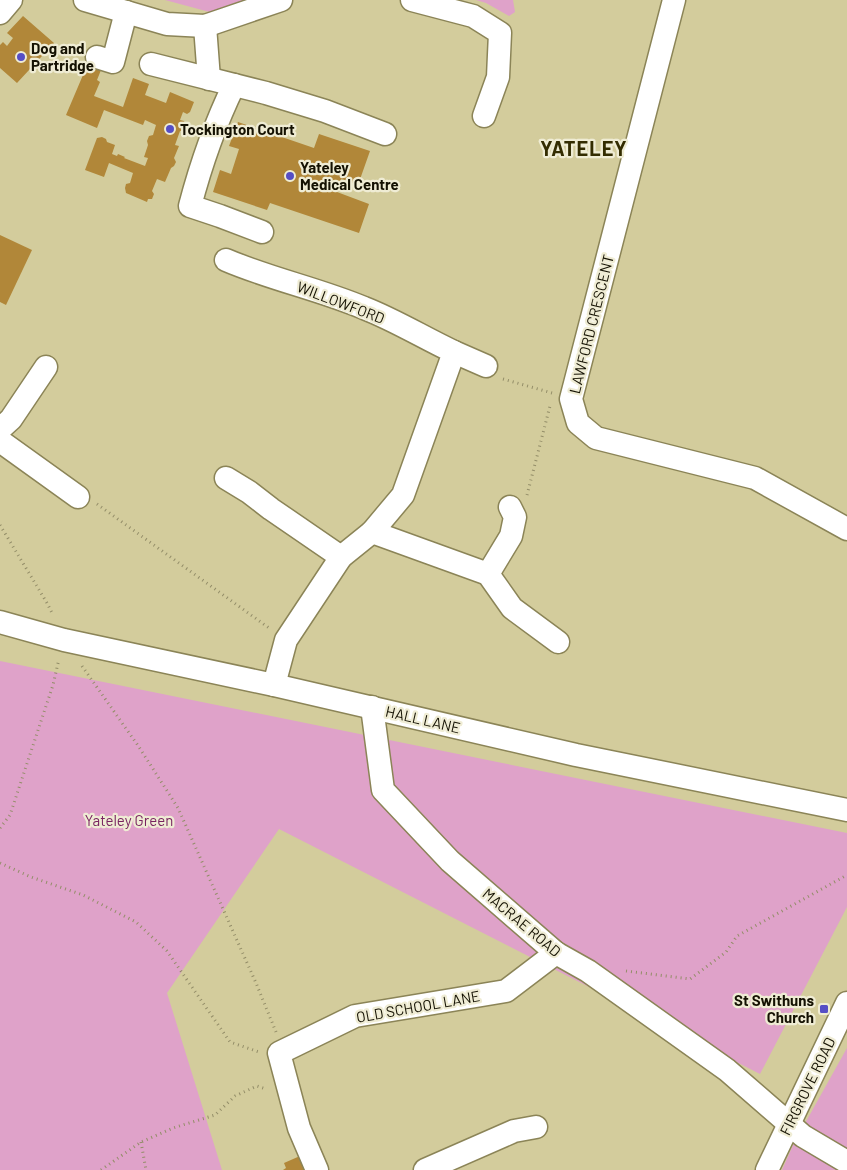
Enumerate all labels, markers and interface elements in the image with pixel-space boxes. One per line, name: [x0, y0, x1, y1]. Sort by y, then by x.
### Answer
place label: Dog and Partridge: [31, 39, 94, 74]
marker: Dog and Partridge: [15, 51, 27, 63]
place label: Tockington Court: [180, 120, 295, 138]
marker: Tockington Court: [164, 123, 176, 135]
district label: YATELEY: [540, 136, 628, 160]
place label: Yateley Medical Centre: [300, 158, 399, 193]
marker: Yateley Medical Centre: [284, 170, 296, 182]
street label: LAWFORD CRESCENT: [565, 253, 617, 395]
street label: WILLOWFORD: [295, 277, 387, 327]
street label: HALL LANE: [384, 702, 462, 736]
park label: Yateley Green: [85, 811, 173, 829]
street label: MACRAE ROAD: [479, 884, 565, 960]
street label: OLD SCHOOL LANE: [355, 986, 481, 1026]
place label: St Swithuns Church: [734, 991, 814, 1026]
marker: St Swithuns Church: [818, 1003, 830, 1015]
street label: FIRGROVE ROAD: [776, 1034, 838, 1138]

